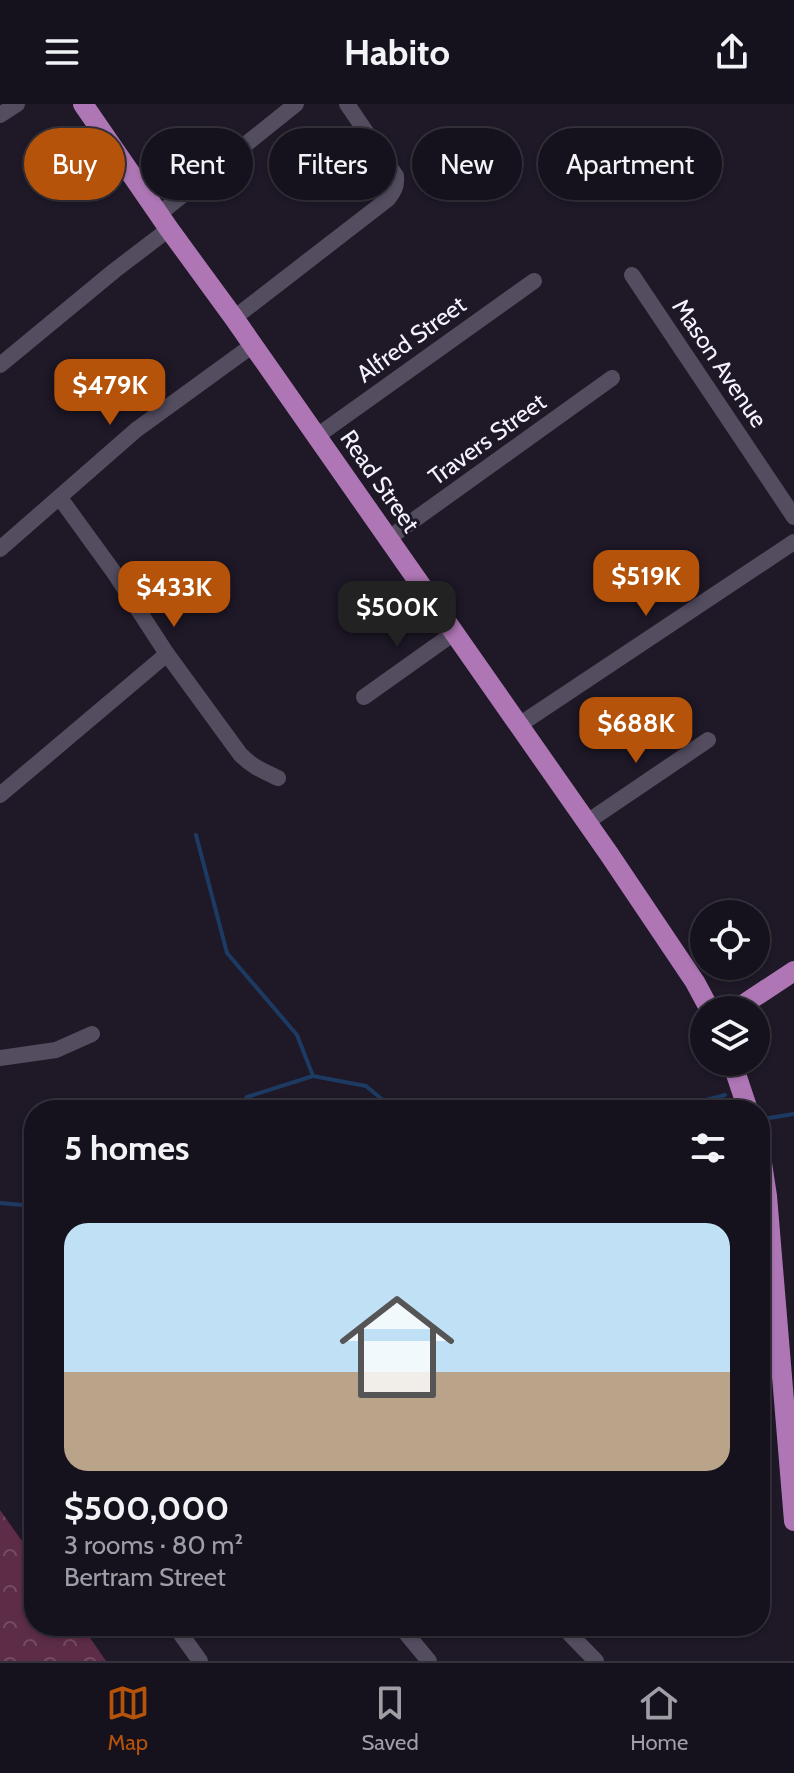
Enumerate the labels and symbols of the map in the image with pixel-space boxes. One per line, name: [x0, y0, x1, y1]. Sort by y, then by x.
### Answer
street label: Alfred Street: [351, 290, 471, 388]
street label: Mason Avenue: [666, 293, 774, 433]
pin: $479K: [54, 359, 166, 427]
street label: Travers Street: [423, 387, 551, 491]
street label: Read Street: [334, 424, 426, 538]
pin: $519K: [590, 550, 702, 618]
pin: $433K: [118, 561, 230, 629]
pin: $500K: [341, 581, 453, 649]
pin: $688K: [580, 697, 692, 765]

